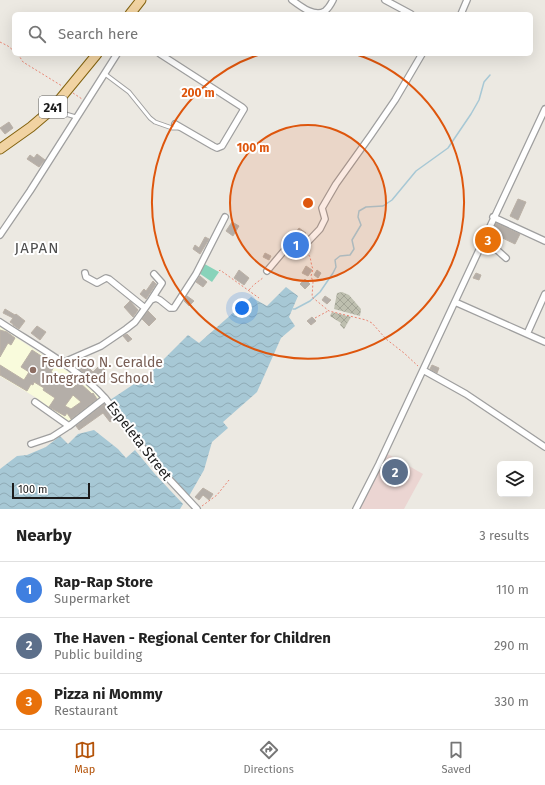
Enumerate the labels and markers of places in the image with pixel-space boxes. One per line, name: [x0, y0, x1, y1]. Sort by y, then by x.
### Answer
centre of rings: [301, 196, 315, 210]
pin: 3: [475, 225, 501, 255]
pin: 1: [283, 230, 309, 260]
place label: Federico N. Ceralde Integrated School: [41, 354, 163, 387]
marker: Federico N. Ceralde Integrated School: [28, 365, 38, 375]
pin: 2: [382, 457, 408, 487]

